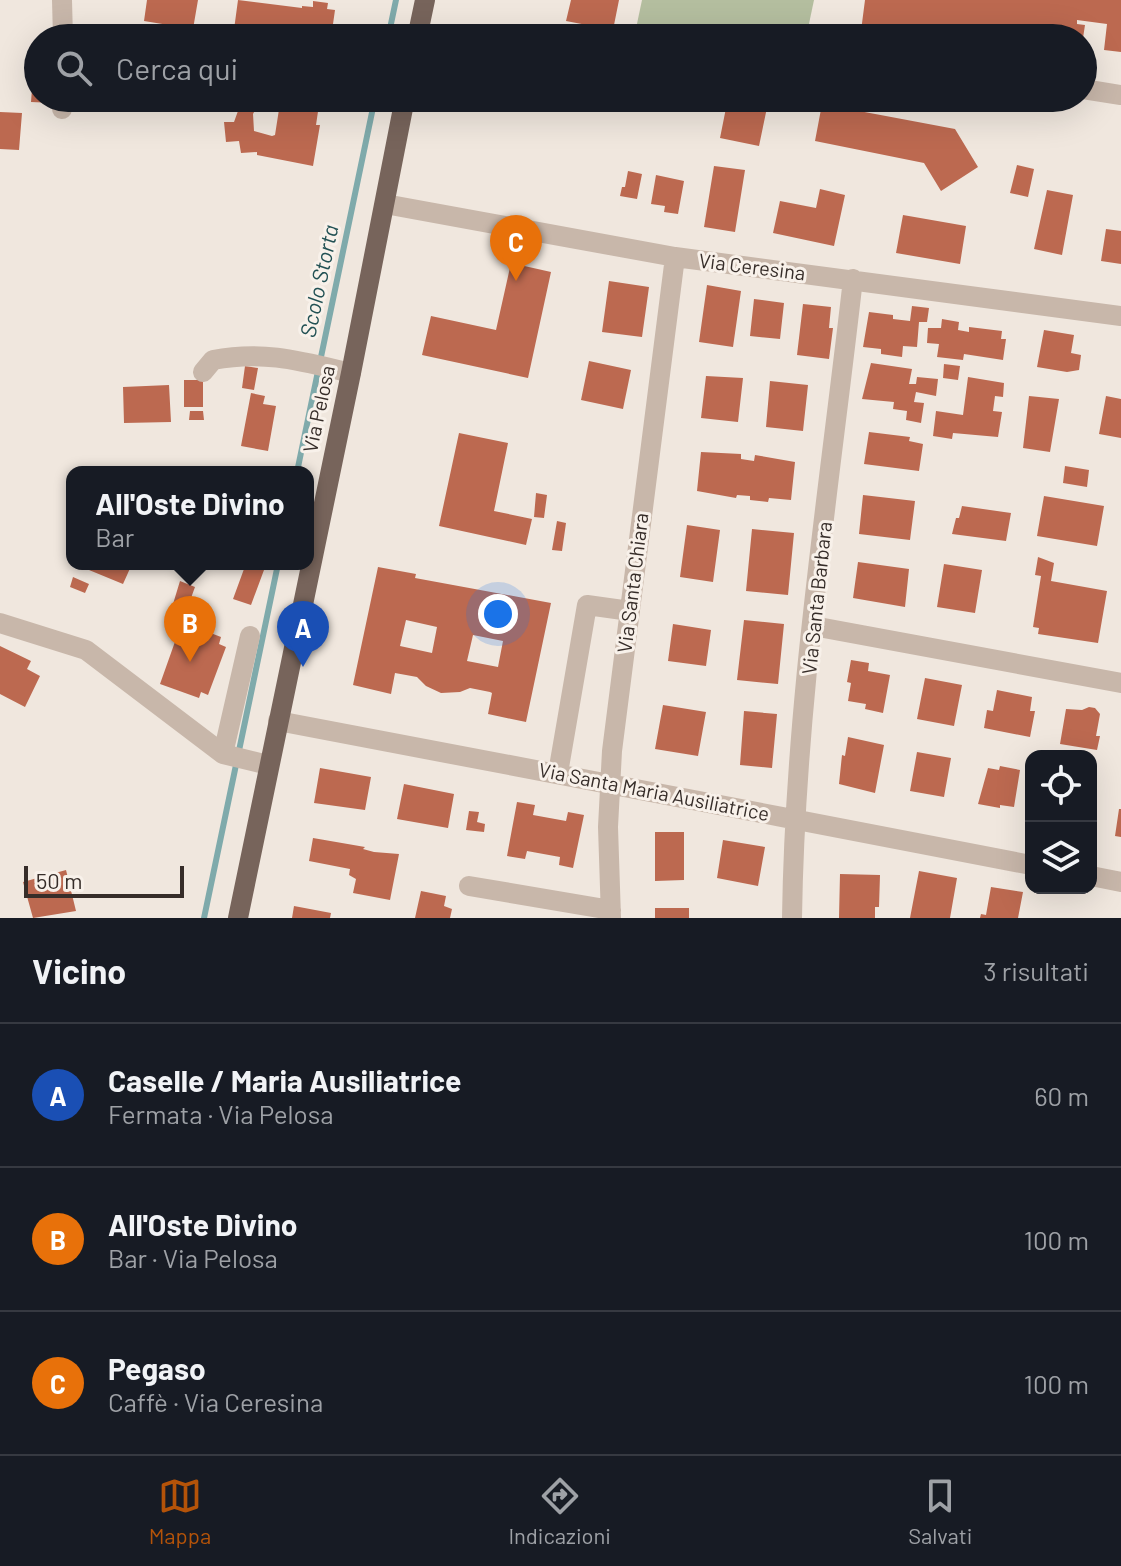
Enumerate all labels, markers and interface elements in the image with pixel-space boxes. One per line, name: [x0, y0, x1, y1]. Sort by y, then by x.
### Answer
search box: [24, 24, 1097, 112]
icon: search: [52, 46, 96, 90]
text: Cerca qui: [116, 50, 238, 86]
pin: C: [490, 215, 542, 281]
water label: Scolo Storta: [293, 222, 343, 340]
street label: Via Ceresina: [697, 248, 807, 284]
street label: Via Pelosa: [297, 363, 339, 455]
popup: [66, 466, 314, 570]
text: All'Oste Divino: [95, 485, 285, 521]
street label: Via Santa Chiara: [612, 511, 653, 654]
street label: Via Santa Barbara: [796, 520, 836, 676]
text: Bar: [95, 521, 134, 552]
your location: [478, 594, 518, 634]
pin: B: [164, 596, 216, 662]
pin: A: [277, 601, 329, 667]
map controls: [1025, 750, 1097, 894]
button: locate: [1025, 750, 1097, 822]
street label: Via Santa Maria Ausiliatrice: [537, 757, 772, 825]
button: layers: [1025, 822, 1097, 894]
scale bar: [24, 862, 184, 898]
text: 50 m: [36, 867, 82, 893]
text: Vicino: [32, 950, 126, 991]
text: 3 risultati: [983, 955, 1089, 986]
text: Caselle / Maria Ausiliatrice: [108, 1062, 461, 1098]
text: A: [49, 1080, 67, 1111]
text: 60 m: [1034, 1080, 1089, 1111]
text: Fermata · Via Pelosa: [108, 1098, 334, 1129]
text: All'Oste Divino: [108, 1206, 298, 1242]
text: B: [50, 1224, 66, 1255]
text: 100 m: [1024, 1224, 1089, 1255]
text: Bar · Via Pelosa: [108, 1242, 278, 1273]
text: Pegaso: [108, 1350, 206, 1386]
text: C: [50, 1368, 66, 1399]
text: 100 m: [1024, 1368, 1089, 1399]
text: Caffè · Via Ceresina: [108, 1386, 323, 1417]
tab: Mappa: [149, 1474, 211, 1548]
tab: Indicazioni: [508, 1474, 611, 1548]
tab: Salvati: [908, 1474, 972, 1548]

